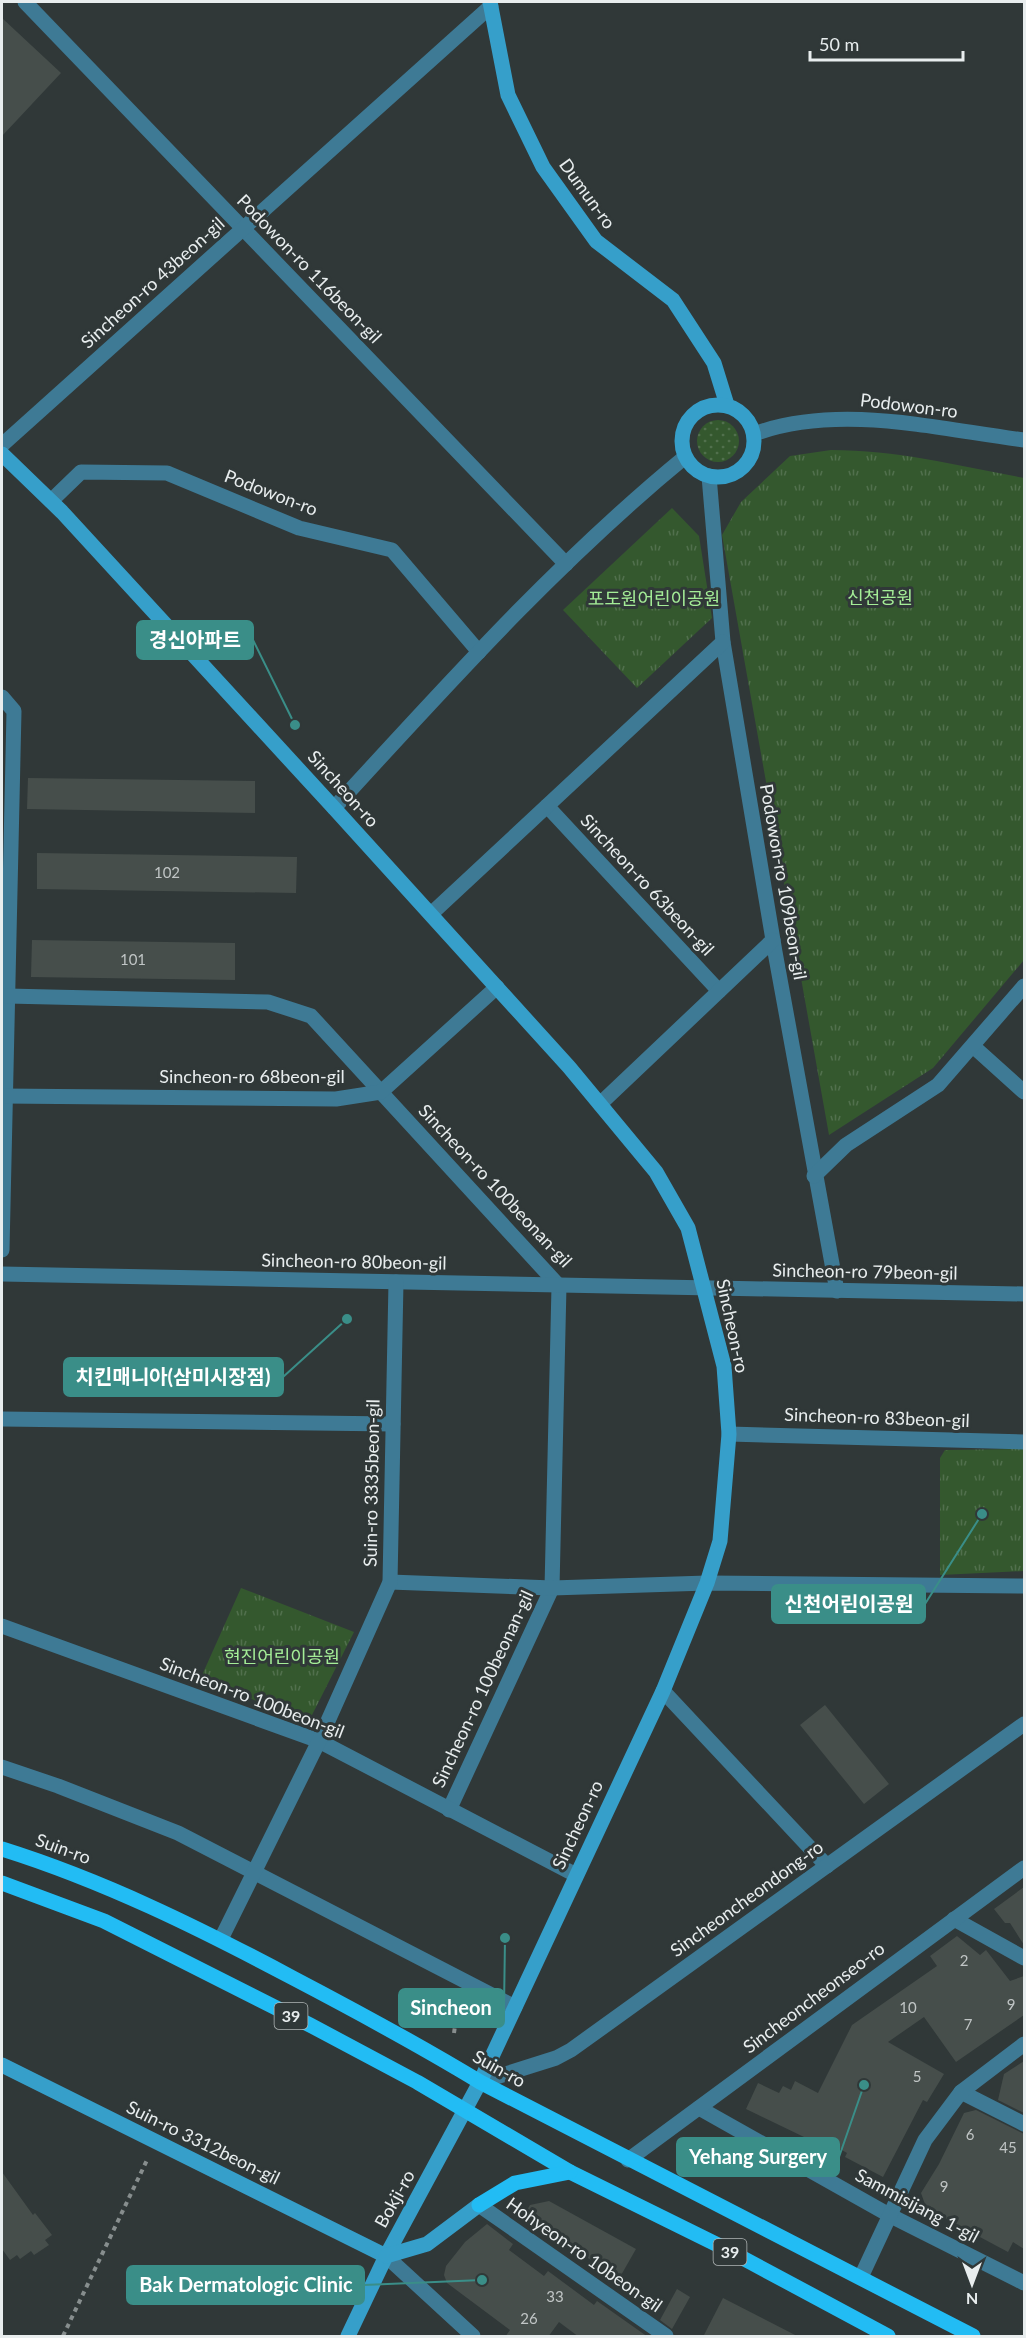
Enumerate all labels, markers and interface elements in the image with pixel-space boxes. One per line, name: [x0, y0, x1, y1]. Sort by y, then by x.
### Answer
scale bar: [810, 24, 963, 62]
text: 50 m: [819, 33, 859, 55]
street label: Dumun-ro: [555, 154, 621, 233]
street label: Podowon-ro 116beon-gil: [233, 189, 387, 347]
street label: Sincheon-ro 43beon-gil: [76, 212, 229, 352]
street label: Podowon-ro: [859, 388, 959, 422]
street label: Podowon-ro: [222, 464, 321, 520]
park label: 신천공원: [847, 586, 913, 608]
park label: 포도원어린이공원: [588, 587, 720, 609]
callout: 경신아파트: [137, 621, 253, 659]
text: 경신아파트: [149, 627, 241, 651]
street label: Sincheon-ro: [304, 745, 384, 831]
street label: Podowon-ro 109beon-gil: [756, 782, 812, 981]
street label: Sincheon-ro 63beon-gil: [576, 809, 719, 960]
house number: 102: [154, 863, 180, 881]
house number: 101: [120, 950, 146, 968]
street label: Sincheon-ro 68beon-gil: [159, 1065, 345, 1087]
street label: Sincheon-ro 100beonan-gil: [414, 1099, 577, 1271]
street label: Sincheon-ro 80beon-gil: [261, 1248, 447, 1274]
street label: Sincheon-ro 79beon-gil: [772, 1258, 958, 1284]
street label: Sincheon-ro: [712, 1277, 754, 1375]
callout: 치킨매니아(삼미시장점): [64, 1358, 283, 1396]
text: 치킨매니아(삼미시장점): [76, 1364, 270, 1388]
street label: Suin-ro 3335beon-gil: [359, 1399, 383, 1567]
street label: Sincheon-ro 83beon-gil: [784, 1403, 970, 1431]
callout: 신천어린이공원: [772, 1585, 925, 1623]
street label: Sincheon-ro 100beonan-gil: [427, 1587, 537, 1791]
text: 신천어린이공원: [785, 1591, 913, 1615]
park label: 현진어린이공원: [224, 1645, 340, 1667]
street label: Sincheon-ro 100beon-gil: [157, 1652, 348, 1742]
street label: Sincheon-ro: [547, 1777, 607, 1873]
street label: Suin-ro: [33, 1828, 94, 1868]
street label: Sincheoncheondong-ro: [666, 1835, 827, 1961]
street label: Sincheoncheonseo-ro: [738, 1937, 888, 2058]
house number: 2: [960, 1951, 968, 1969]
callout: Sincheon: [399, 1989, 504, 2027]
text: Sincheon: [410, 1995, 492, 2019]
house number: 9: [1007, 1995, 1015, 2013]
house number: 10: [899, 1998, 917, 2016]
road number: 39: [274, 2003, 308, 2029]
house number: 7: [964, 2015, 973, 2033]
street label: Suin-ro: [469, 2045, 530, 2092]
house number: 5: [913, 2067, 921, 2085]
street label: Suin-ro 3312beon-gil: [123, 2095, 284, 2189]
house number: 6: [966, 2125, 975, 2143]
callout: Yehang Surgery: [677, 2138, 839, 2176]
house number: 45: [999, 2138, 1017, 2156]
text: Yehang Surgery: [688, 2144, 827, 2168]
street label: Sammisijang 1-gil: [852, 2163, 983, 2247]
street label: Bokji-ro: [369, 2166, 419, 2231]
house number: 9: [940, 2177, 948, 2195]
street label: Hohyeon-ro 10beon-gil: [502, 2192, 667, 2316]
road number: 39: [714, 2239, 746, 2265]
north arrow: [942, 2254, 1002, 2314]
callout: Bak Dermatologic Clinic: [127, 2266, 364, 2304]
text: Bak Dermatologic Clinic: [139, 2272, 353, 2296]
house number: 33: [546, 2287, 564, 2305]
text: N: [966, 2290, 978, 2309]
house number: 26: [520, 2309, 538, 2327]

